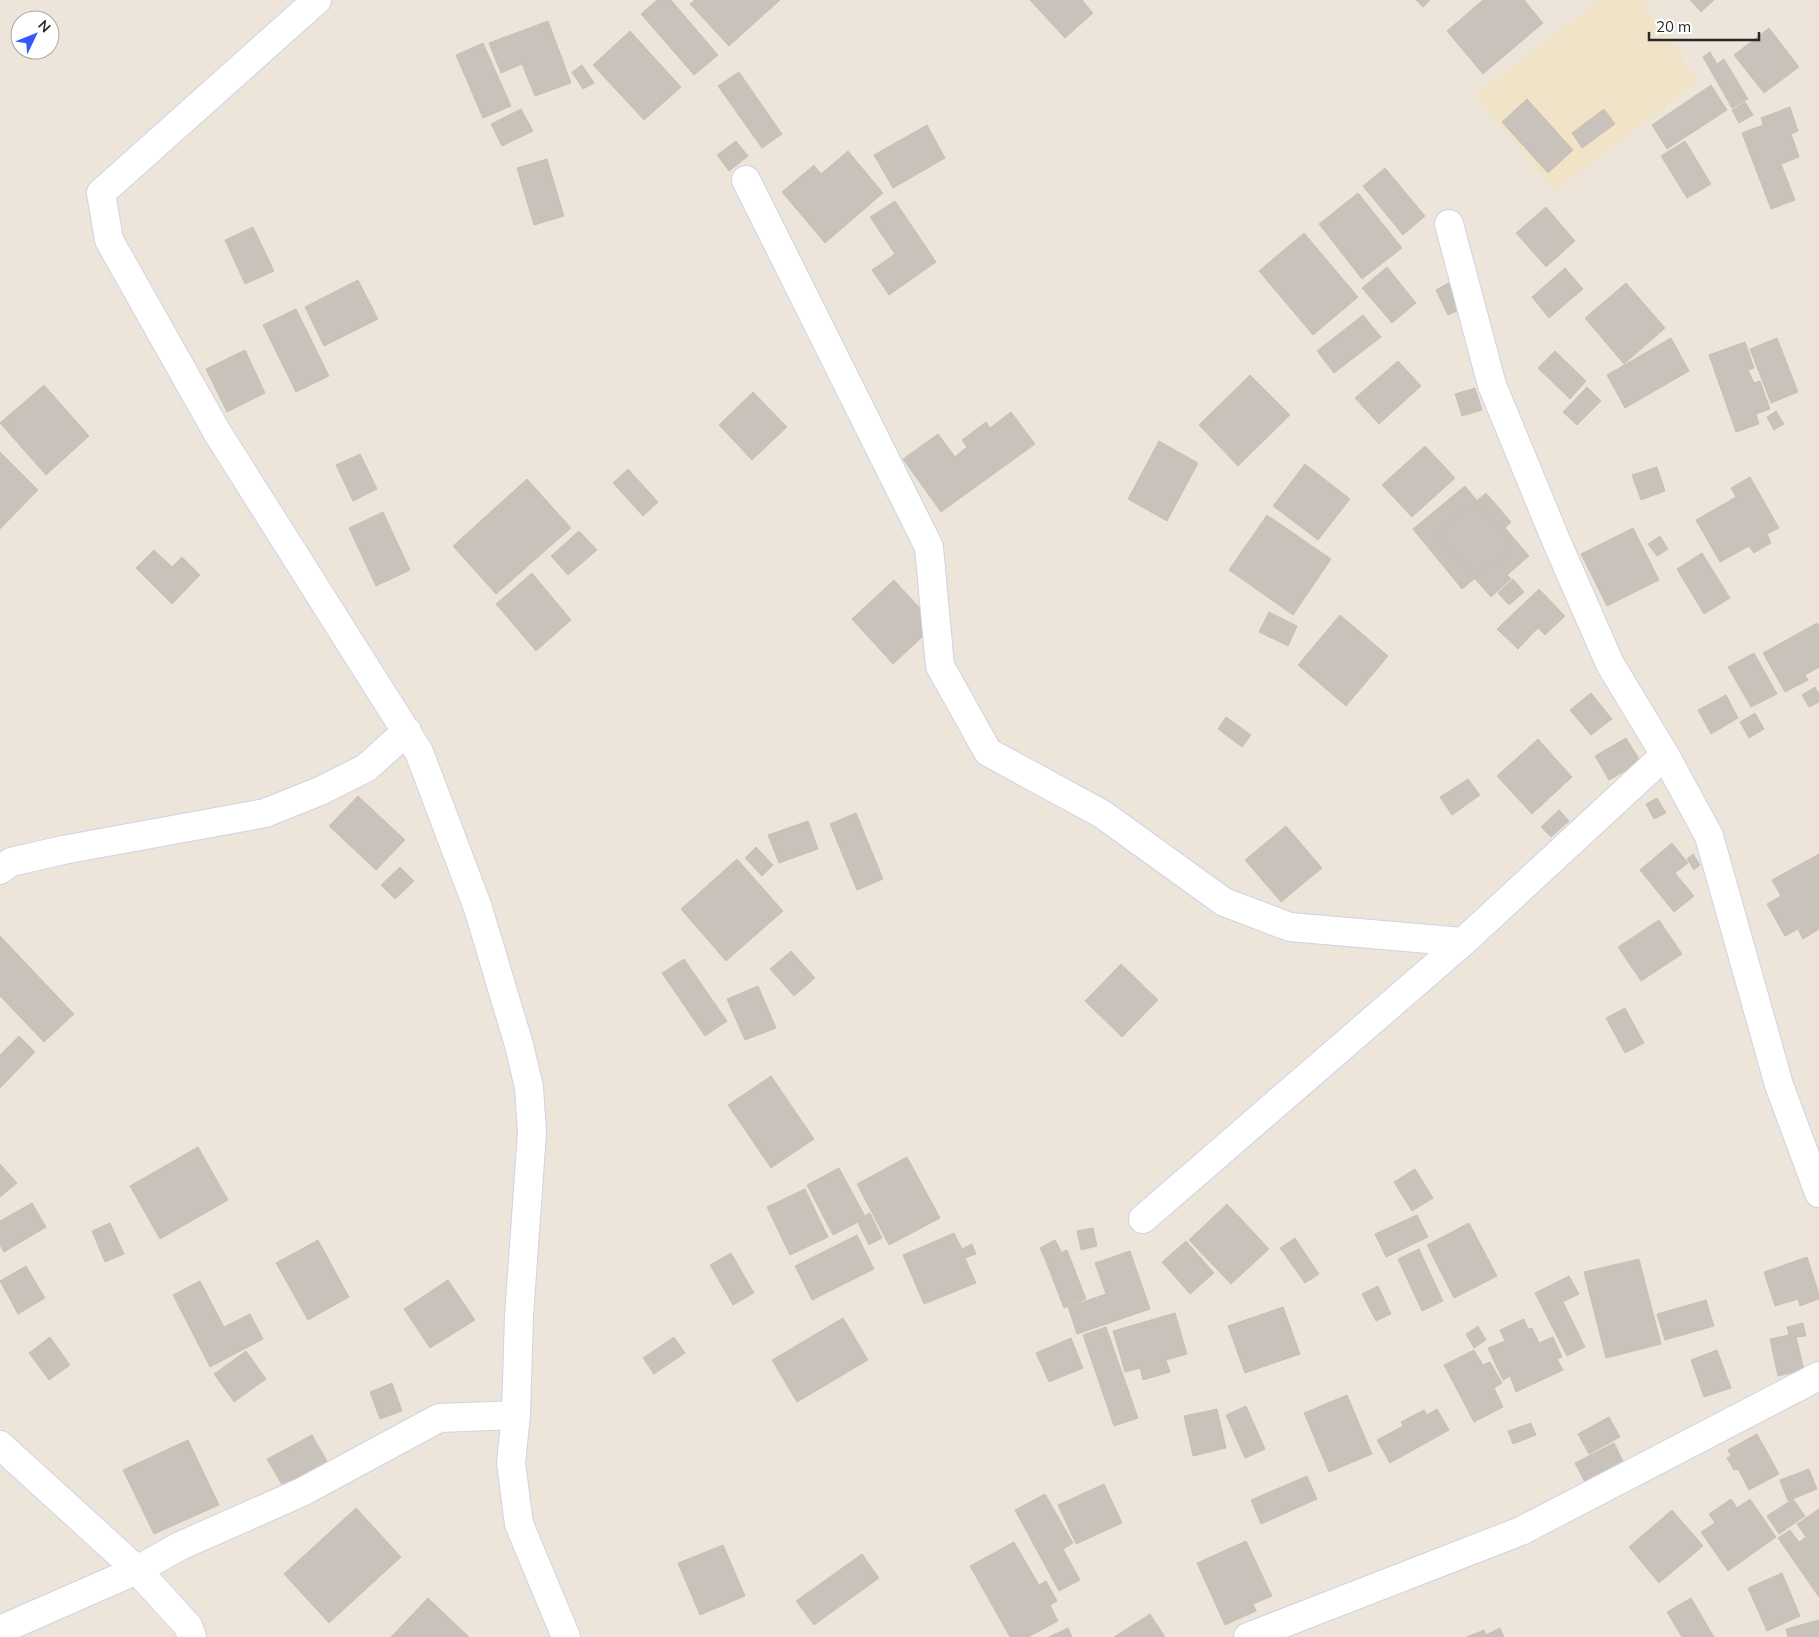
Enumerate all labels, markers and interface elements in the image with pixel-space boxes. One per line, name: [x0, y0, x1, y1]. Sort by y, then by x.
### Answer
north arrow: [10, 10, 60, 60]
scale bar: [1649, 10, 1759, 42]
text: N: [34, 16, 55, 36]
text: 20 m: [1656, 17, 1691, 36]

